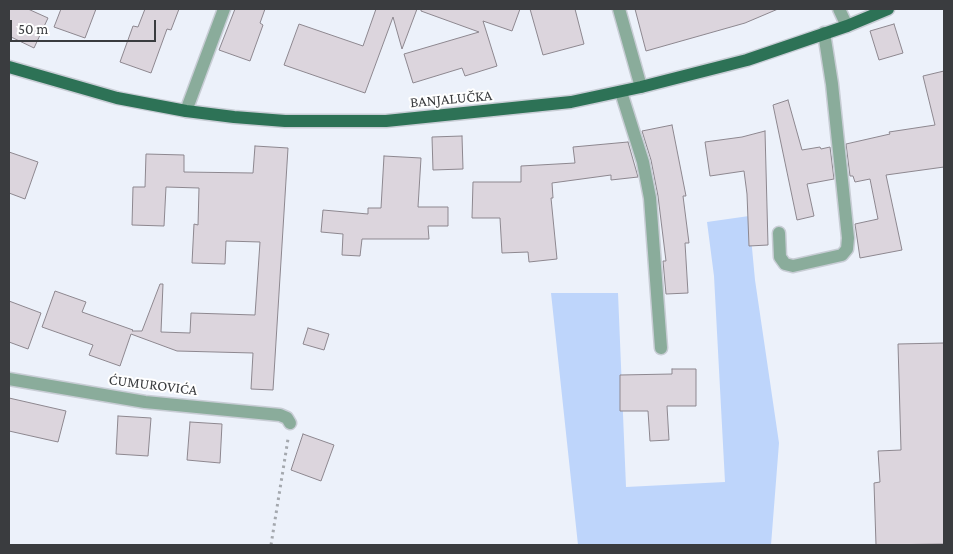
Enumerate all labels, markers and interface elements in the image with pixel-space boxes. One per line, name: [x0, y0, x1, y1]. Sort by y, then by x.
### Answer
scale bar: [12, 10, 159, 42]
text: 50 m: [18, 21, 48, 37]
street label: BANJALUČKA: [409, 86, 493, 112]
street label: ĆUMUROVIĆA: [108, 371, 198, 399]

